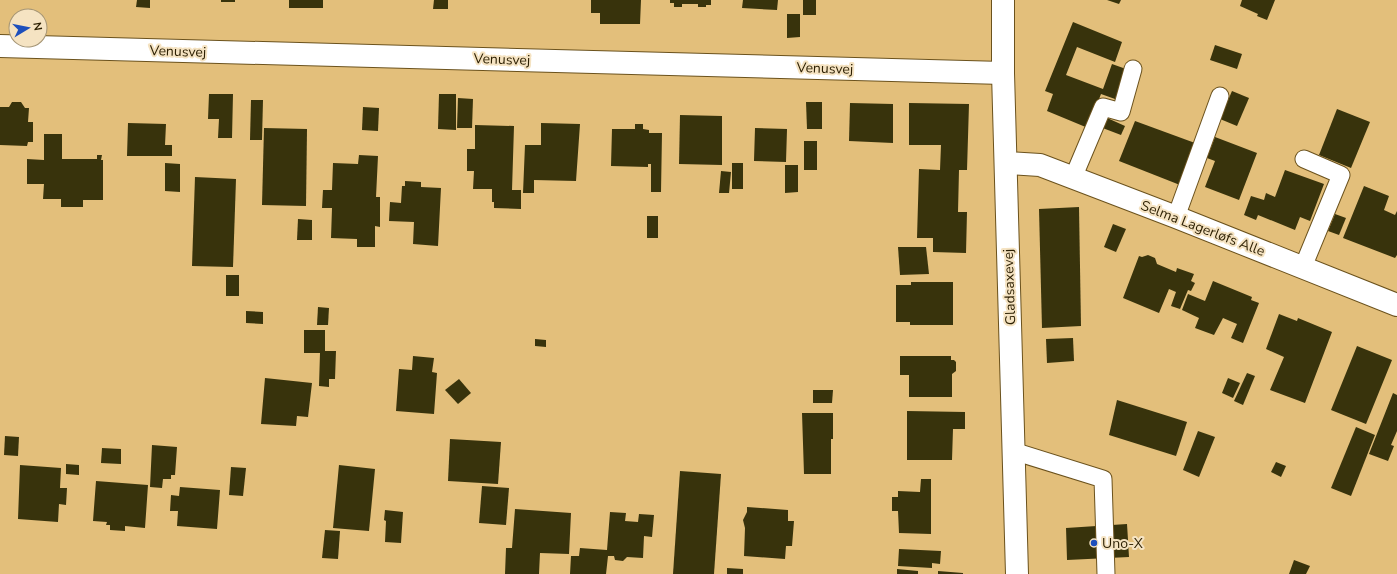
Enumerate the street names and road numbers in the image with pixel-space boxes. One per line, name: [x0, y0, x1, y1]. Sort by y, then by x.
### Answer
street label: Venusvej: [148, 41, 207, 62]
street label: Venusvej: [472, 49, 531, 70]
street label: Venusvej: [795, 58, 854, 79]
street label: Selma Lagerløfs Alle: [1138, 196, 1268, 261]
street label: Gladsaxevej: [999, 248, 1020, 326]

